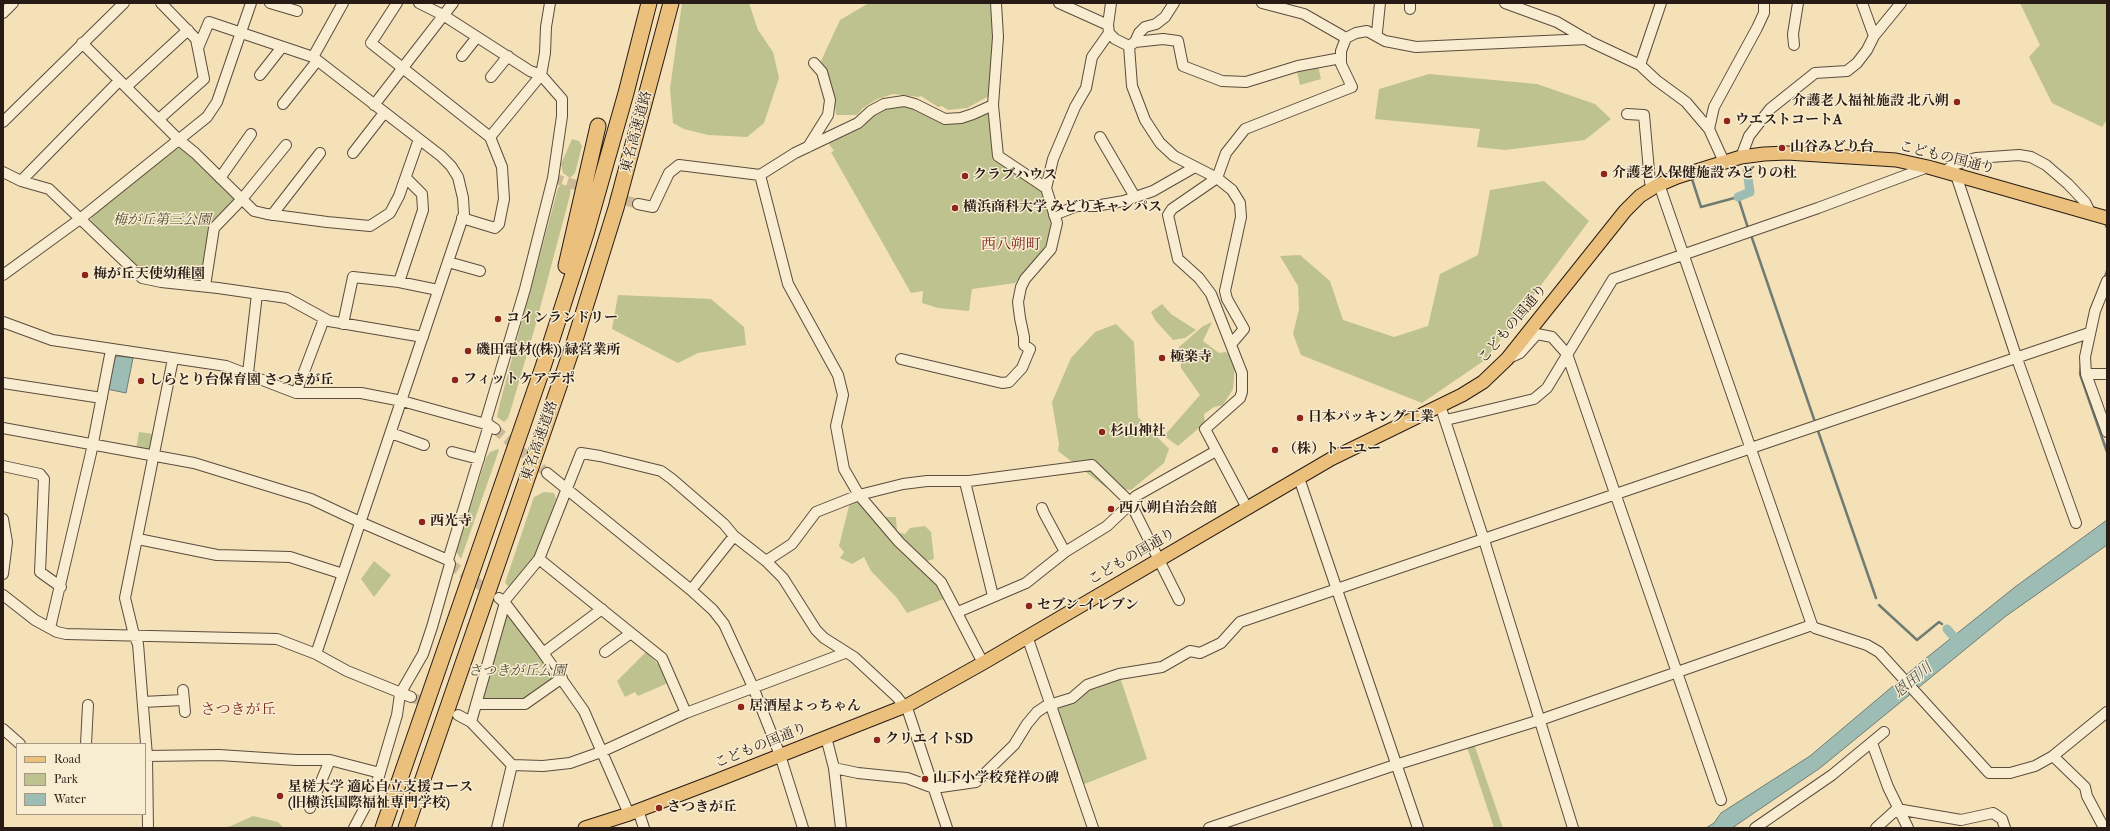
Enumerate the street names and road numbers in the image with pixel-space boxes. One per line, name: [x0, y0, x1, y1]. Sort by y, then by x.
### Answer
street label: 東名高速道路: [618, 89, 656, 175]
street label: こどもの国通り: [1897, 138, 1997, 178]
street label: こどもの国通り: [1475, 281, 1551, 367]
street label: 東名高速道路: [518, 399, 562, 483]
street label: こどもの国通り: [1085, 525, 1179, 589]
street label: こどもの国通り: [712, 720, 810, 772]

